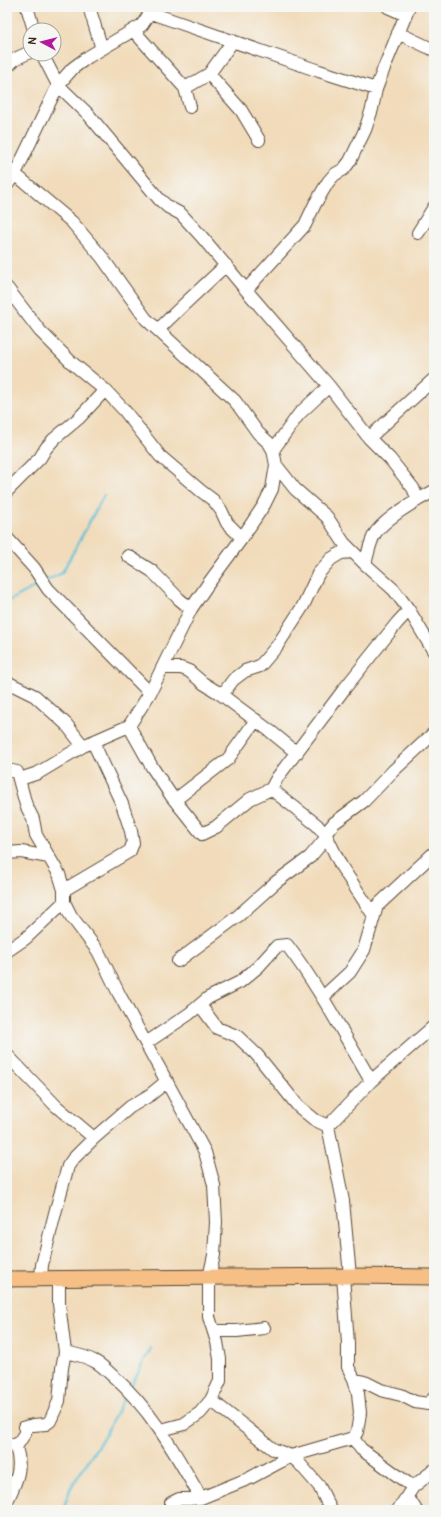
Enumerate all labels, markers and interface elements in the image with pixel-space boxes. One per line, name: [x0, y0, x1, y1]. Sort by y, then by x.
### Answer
north arrow: [22, 22, 62, 62]
text: N: [26, 36, 40, 45]

